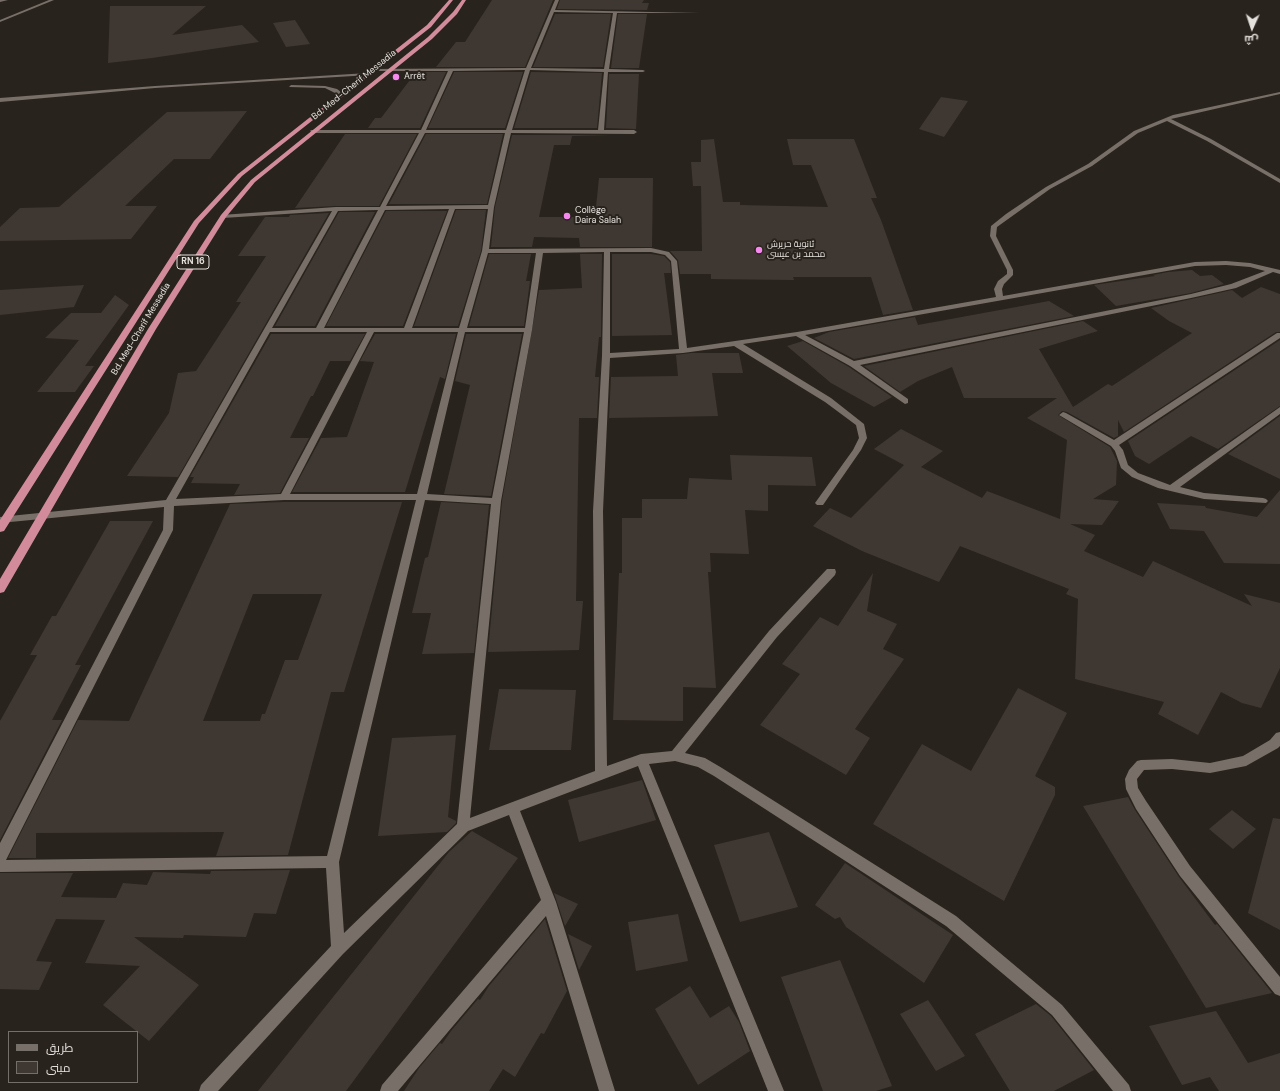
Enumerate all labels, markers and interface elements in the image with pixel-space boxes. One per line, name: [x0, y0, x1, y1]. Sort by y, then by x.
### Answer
north arrow: [1232, 8, 1272, 48]
text: ش: [1244, 33, 1259, 47]
street label: Bd. Med-Cherif Messadia: [310, 48, 398, 122]
marker: Arrêt: [391, 72, 401, 82]
place label: Arrêt: [404, 72, 425, 82]
place label: Collège Daira Salah: [575, 206, 621, 227]
marker: Collège Daira Salah: [562, 211, 572, 221]
place label: ثانوية حريرش محمد بن عيسى: [767, 240, 825, 261]
marker: ثانوية حريرش محمد بن عيسى: [754, 245, 764, 255]
road number: RN 16: [177, 255, 209, 269]
street label: Bd. Med-Cherif Messadia: [109, 281, 173, 377]
legend: [8, 1031, 138, 1083]
text: طريق: [46, 1040, 73, 1056]
text: مبنى: [46, 1060, 71, 1076]

